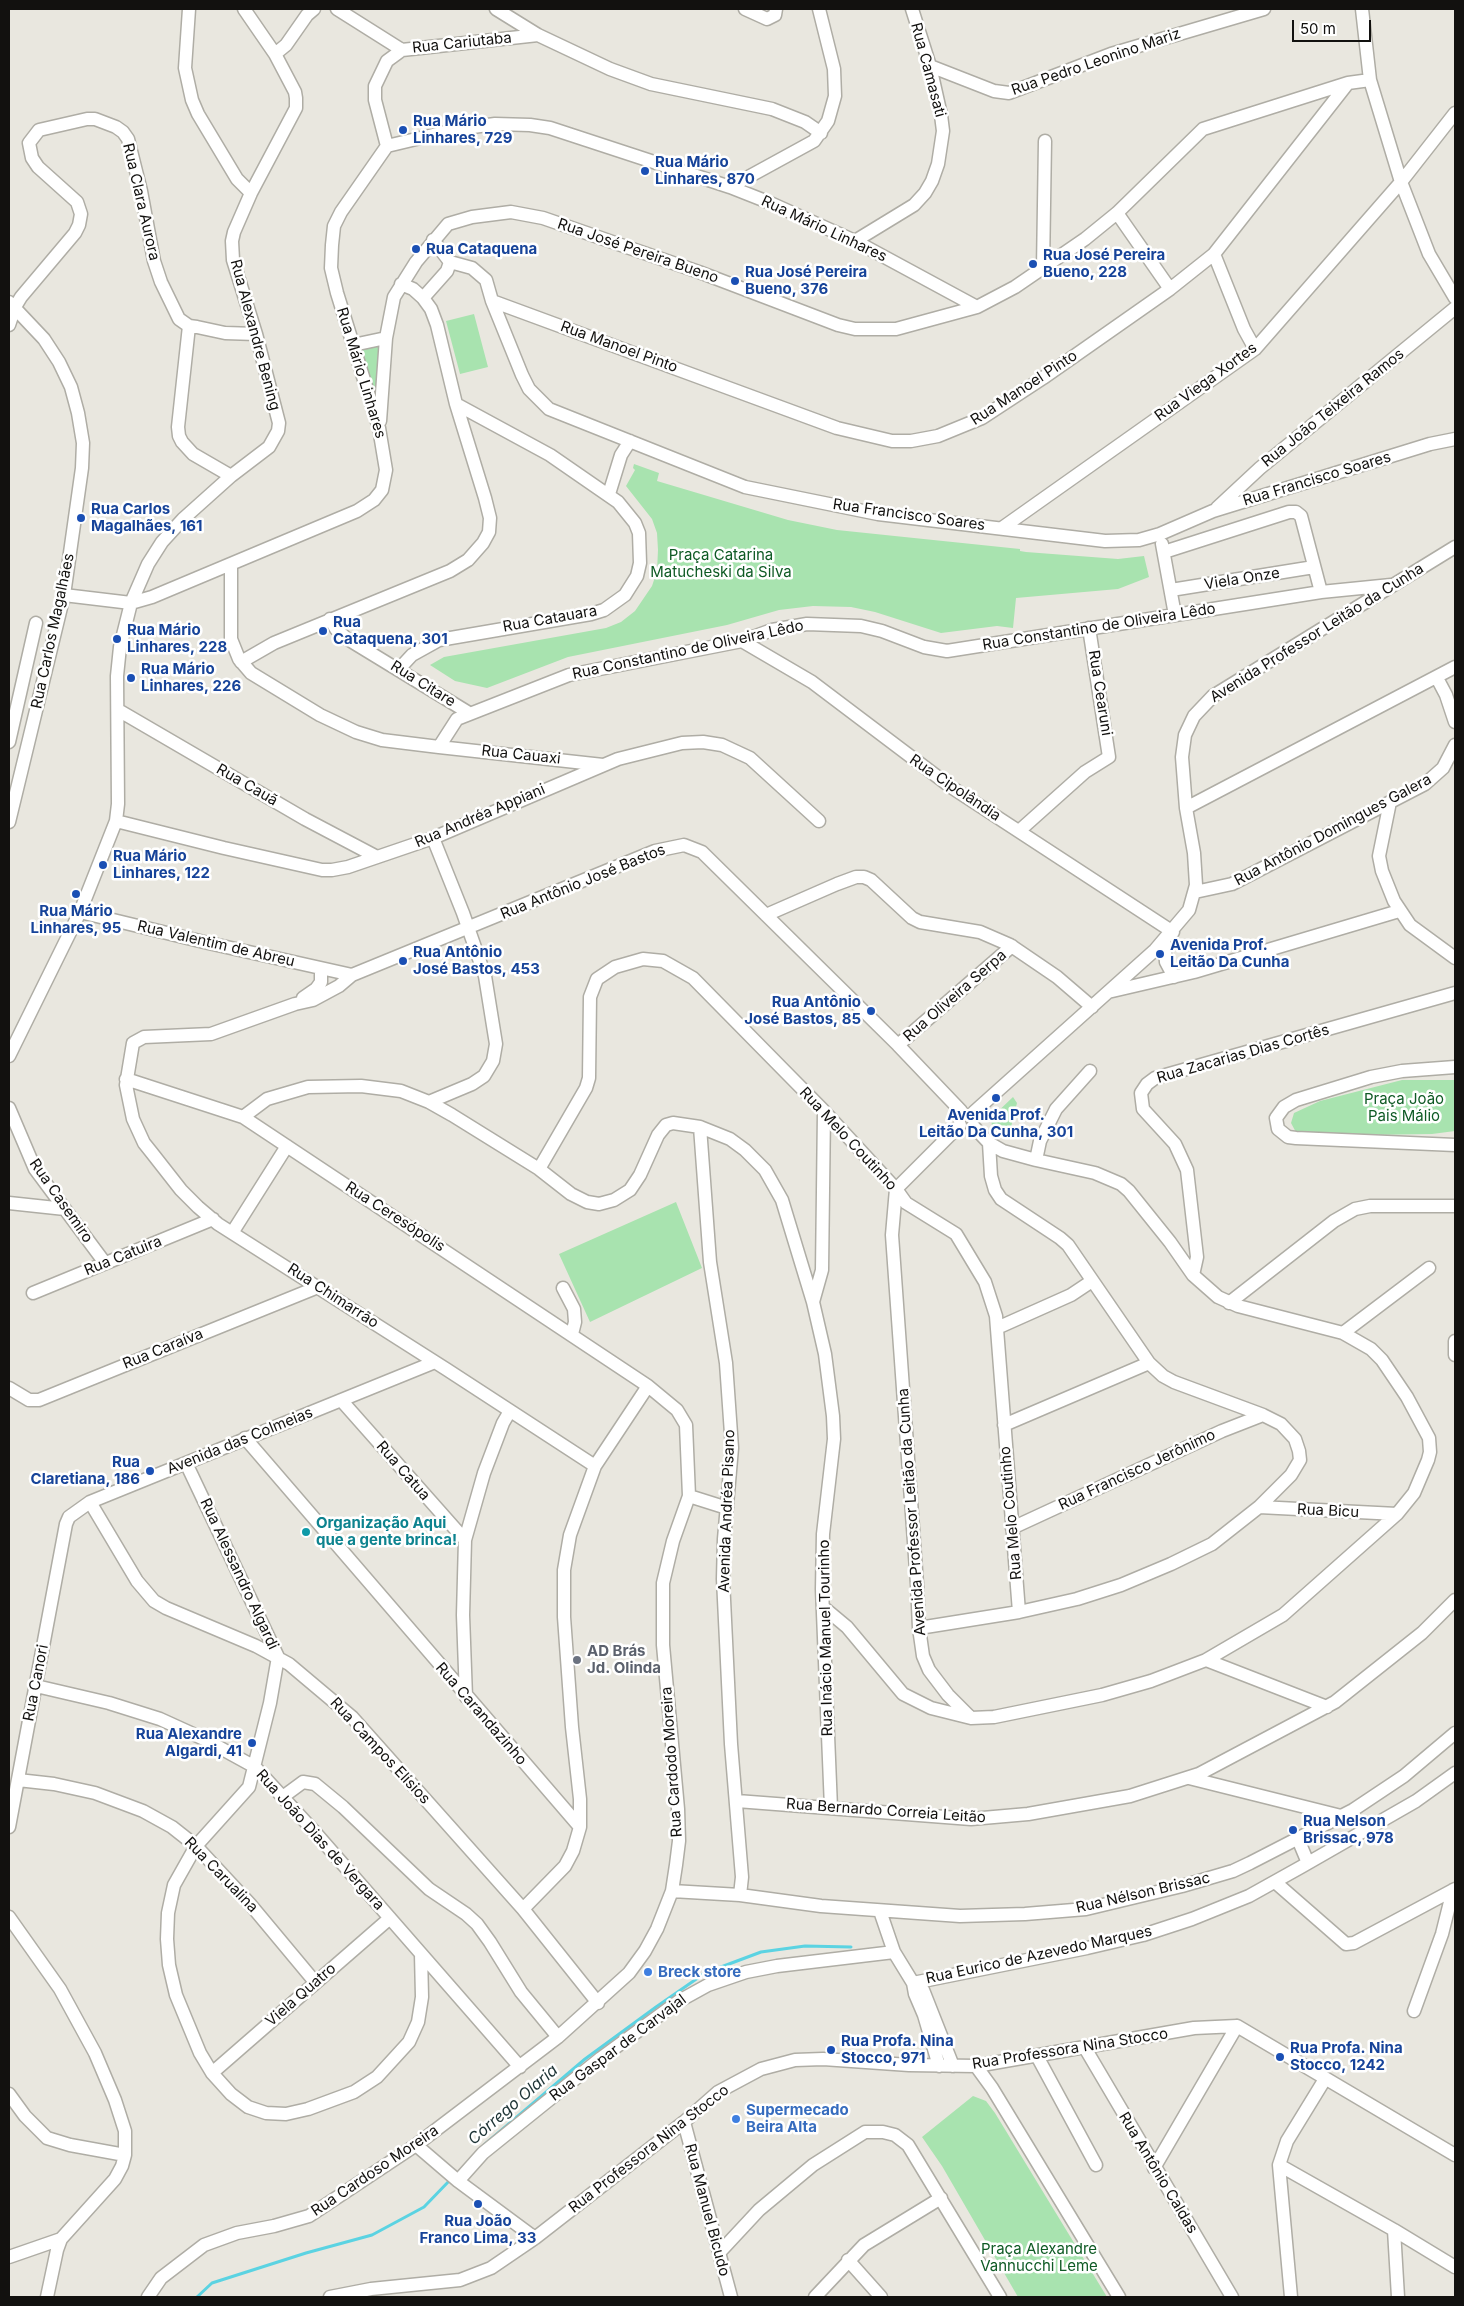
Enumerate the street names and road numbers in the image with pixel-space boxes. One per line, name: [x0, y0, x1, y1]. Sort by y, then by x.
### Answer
street label: Rua Camasati: [907, 21, 949, 119]
street label: Rua Pedro Leonino Mariz: [1009, 25, 1183, 99]
street label: Rua Cariutaba: [411, 29, 513, 57]
street label: Rua Clara Aurora: [119, 141, 163, 263]
street label: Rua Mário Linhares: [758, 192, 890, 266]
street label: Rua José Pereira Bueno: [555, 215, 721, 287]
street label: Rua Alexandre Bening: [226, 257, 284, 413]
street label: Rua Mário Linhares: [332, 305, 390, 441]
street label: Rua Manoel Pinto: [558, 317, 680, 377]
street label: Rua Viega Xortes: [1151, 339, 1261, 425]
street label: Rua João Teixeira Ramos: [1258, 345, 1408, 471]
street label: Rua Manoel Pinto: [967, 347, 1081, 429]
street label: Rua Francisco Soares: [1241, 448, 1393, 510]
street label: Rua Francisco Soares: [832, 495, 986, 535]
street label: Rua Carlos Magalhães: [28, 552, 78, 710]
street label: Avenida Professor Leitão da Cunha: [1207, 560, 1427, 706]
street label: Viela Onze: [1203, 564, 1281, 594]
street label: Rua Constantino de Oliveira Lêdo: [981, 600, 1217, 654]
street label: Rua Catauara: [502, 602, 598, 636]
street label: Rua Constantino de Oliveira Lêdo: [571, 617, 805, 683]
street label: Rua Cearuni: [1084, 649, 1116, 737]
street label: Rua Citare: [387, 657, 459, 711]
street label: Rua Cauaxi: [480, 742, 562, 768]
street label: Rua Cipolândia: [906, 751, 1004, 825]
street label: Rua Cauã: [213, 760, 281, 810]
street label: Rua Antônio Domingues Galera: [1232, 770, 1434, 890]
street label: Rua Andréa Appiani: [412, 780, 548, 852]
street label: Rua Antônio José Bastos: [498, 841, 668, 923]
street label: Rua Valentim de Abreu: [136, 917, 296, 971]
street label: Rua Oliveira Serpa: [900, 946, 1010, 1046]
street label: Rua Zacarias Dias Cortês: [1155, 1021, 1331, 1087]
street label: Rua Melo Coutinho: [796, 1084, 900, 1194]
street label: Rua Casemiro: [25, 1156, 97, 1246]
street label: Rua Ceresópolis: [342, 1178, 448, 1256]
street label: Rua Catuira: [82, 1232, 164, 1280]
street label: Rua Chimarrão: [284, 1260, 382, 1332]
street label: Rua Caraíva: [120, 1325, 206, 1373]
street label: Avenida Professor Leitão da Cunha: [894, 1388, 930, 1636]
street label: Avenida das Colmeias: [164, 1403, 316, 1479]
street label: Rua Francisco Jerônimo: [1056, 1426, 1218, 1514]
street label: Avenida Andréa Pisano: [715, 1429, 739, 1593]
street label: Rua Catua: [372, 1438, 434, 1504]
street label: Rua Melo Coutinho: [996, 1445, 1026, 1581]
street label: Rua Alessandro Algardi: [196, 1496, 282, 1652]
street label: Rua Bicu: [1297, 1500, 1359, 1522]
street label: Rua Inácio Manuel Tourinho: [815, 1539, 837, 1737]
street label: Rua Canori: [20, 1643, 52, 1723]
street label: Rua Carandazinho: [432, 1659, 530, 1769]
street label: Rua Cardodo Moreira: [658, 1686, 686, 1838]
street label: Rua Campos Elísios: [326, 1694, 434, 1808]
street label: Rua João Dias de Vergara: [252, 1766, 388, 1914]
street label: Rua Bernardo Correia Leitão: [786, 1795, 986, 1827]
street label: Rua Carualina: [180, 1833, 262, 1917]
street label: Rua Nélson Brissac: [1074, 1869, 1212, 1917]
street label: Rua Eurico de Azevedo Marques: [924, 1922, 1154, 1988]
street label: Viela Quatro: [262, 1960, 340, 2030]
street label: Rua Gaspar de Carvajal: [546, 1991, 690, 2105]
street label: Rua Professora Nina Stocco: [971, 2025, 1169, 2073]
street label: Rua Professora Nina Stocco: [565, 2081, 733, 2217]
street label: Rua Antônio Caldas: [1115, 2109, 1201, 2237]
street label: Rua Cardoso Moreira: [308, 2122, 442, 2220]
street label: Rua Manuel Bicudo: [681, 2142, 733, 2278]

